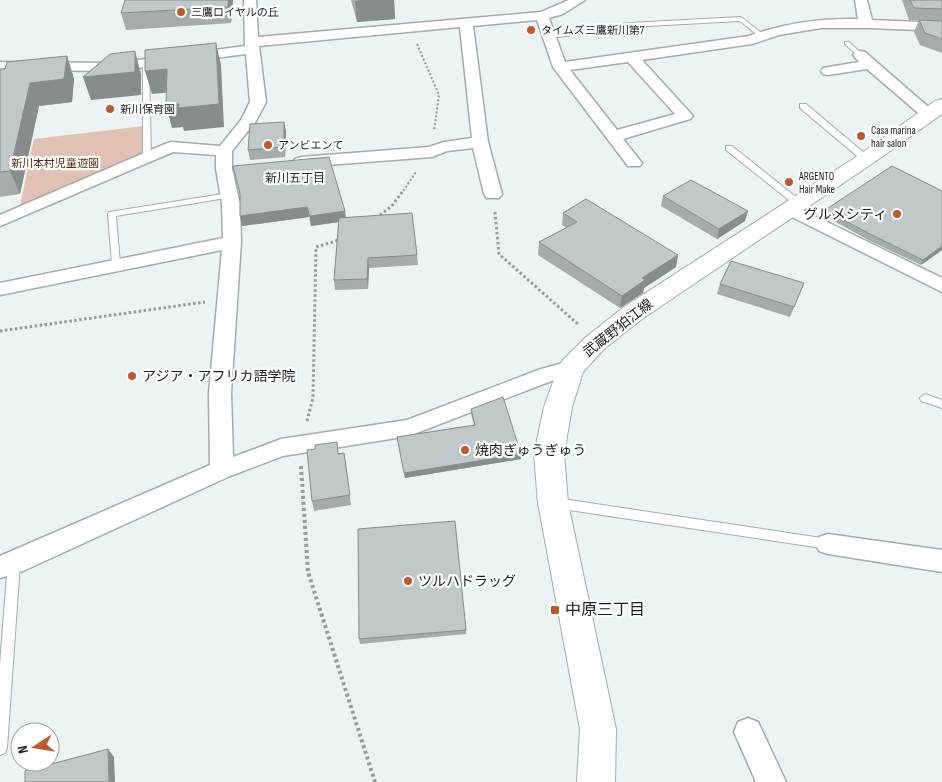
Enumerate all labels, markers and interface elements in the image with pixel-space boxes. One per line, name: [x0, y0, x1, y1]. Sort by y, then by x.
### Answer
marker: 三鷹ロイヤルの丘: [175, 6, 187, 18]
place label: 三鷹ロイヤルの丘: [191, 6, 279, 19]
marker: タイムズ三鷹新川第7: [525, 24, 537, 36]
place label: タイムズ三鷹新川第7: [541, 24, 645, 37]
marker: 新川保育園: [104, 103, 116, 115]
place label: 新川保育園: [120, 103, 175, 116]
place label: Casa marina hair salon: [871, 124, 916, 150]
marker: Casa marina hair salon: [855, 130, 867, 142]
marker: アンビエンて: [262, 139, 274, 151]
place label: アンビエンて: [278, 139, 344, 152]
park label: 新川本村児童遊園: [11, 157, 99, 170]
place label: ARGENTO Hair Make: [798, 170, 835, 196]
district label: 新川五丁目: [265, 171, 325, 186]
marker: ARGENTO Hair Make: [783, 176, 795, 188]
place label: グルメシティ: [804, 206, 887, 223]
marker: グルメシティ: [891, 208, 903, 220]
street label: 武蔵野狛江線: [580, 295, 656, 361]
place label: アジア・アフリカ語学院: [142, 368, 295, 385]
marker: アジア・アフリカ語学院: [126, 370, 138, 382]
place label: 焼肉ぎゅうぎゅう: [475, 442, 586, 459]
marker: 焼肉ぎゅうぎゅう: [459, 444, 471, 456]
place label: ツルハドラッグ: [418, 573, 516, 590]
marker: ツルハドラッグ: [402, 575, 414, 587]
place label: 中原三丁目: [565, 601, 645, 620]
marker: 中原三丁目: [549, 604, 561, 616]
north arrow: [10, 722, 60, 772]
text: N: [14, 744, 32, 755]

